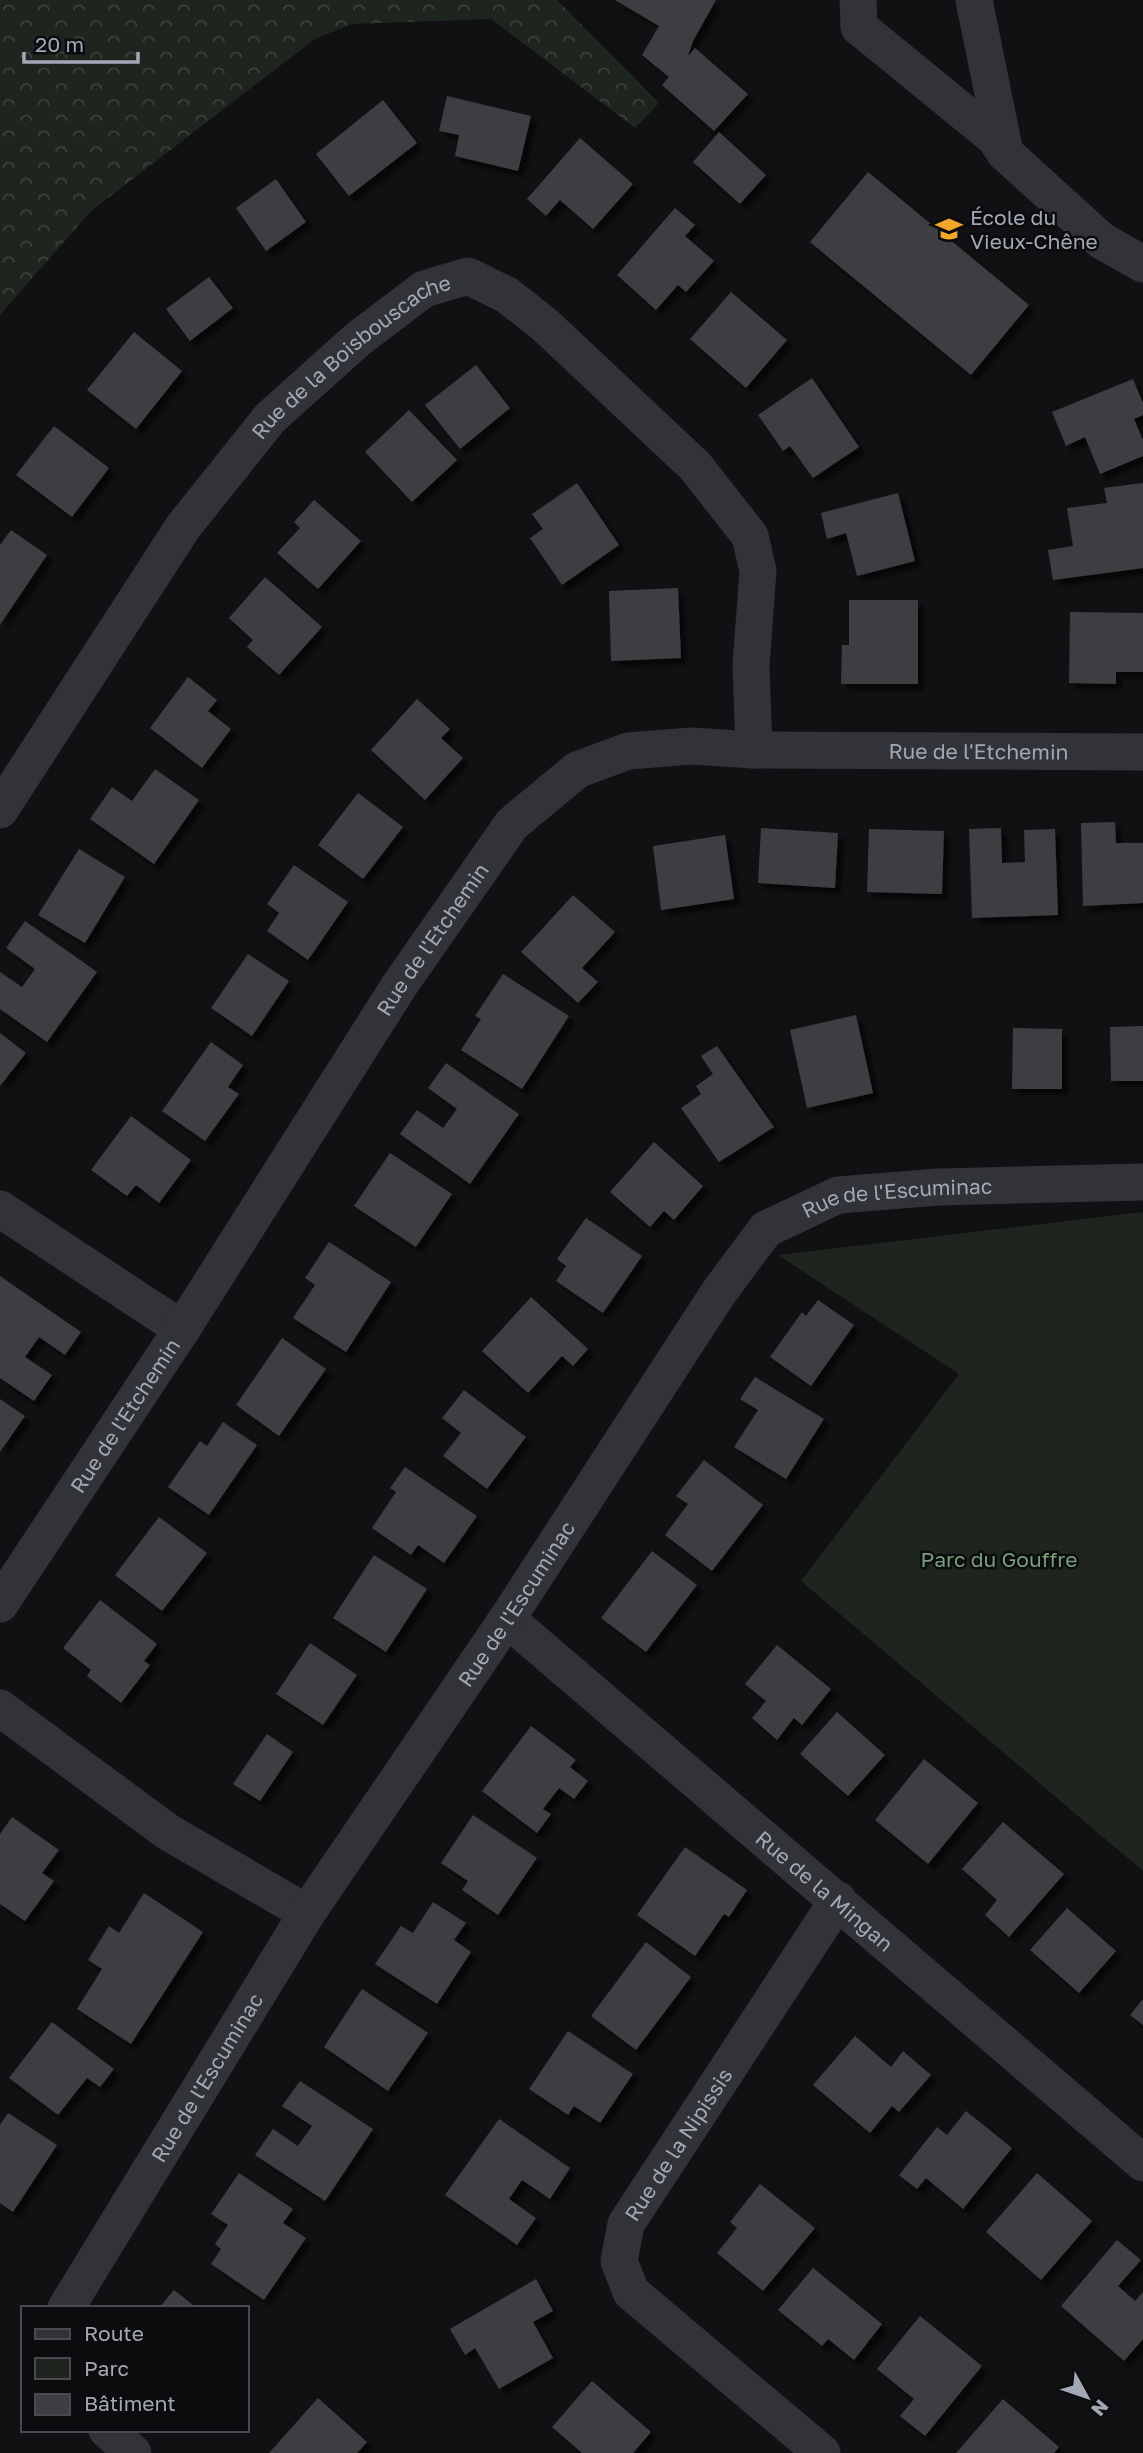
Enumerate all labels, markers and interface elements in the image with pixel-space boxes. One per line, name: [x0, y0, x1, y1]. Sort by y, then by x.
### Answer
scale bar: [24, 21, 138, 65]
text: 20 m: [35, 31, 84, 57]
place label: École du Vieux-Chêne: [970, 204, 1098, 254]
school or university icon: École du Vieux-Chêne: [934, 214, 964, 244]
street label: Rue de la Boisbouscache: [246, 269, 454, 444]
street label: Rue de l'Etchemin: [889, 738, 1069, 765]
street label: Rue de l'Etchemin: [371, 858, 494, 1020]
street label: Rue de l'Escuminac: [797, 1173, 993, 1223]
street label: Rue de l'Etchemin: [64, 1333, 185, 1498]
street label: Rue de l'Escuminac: [452, 1516, 580, 1692]
park label: Parc du Gouffre: [921, 1546, 1077, 1572]
street label: Rue de la Mingan: [751, 1825, 899, 1957]
street label: Rue de l'Escuminac: [145, 1988, 268, 2167]
street label: Rue de la Nipissis: [619, 2063, 738, 2226]
legend: [21, 2306, 248, 2432]
text: Route: [84, 2320, 144, 2346]
text: Parc: [84, 2355, 129, 2381]
north arrow: [1052, 2362, 1122, 2432]
text: Bâtiment: [84, 2390, 176, 2416]
text: N: [1087, 2395, 1114, 2421]

